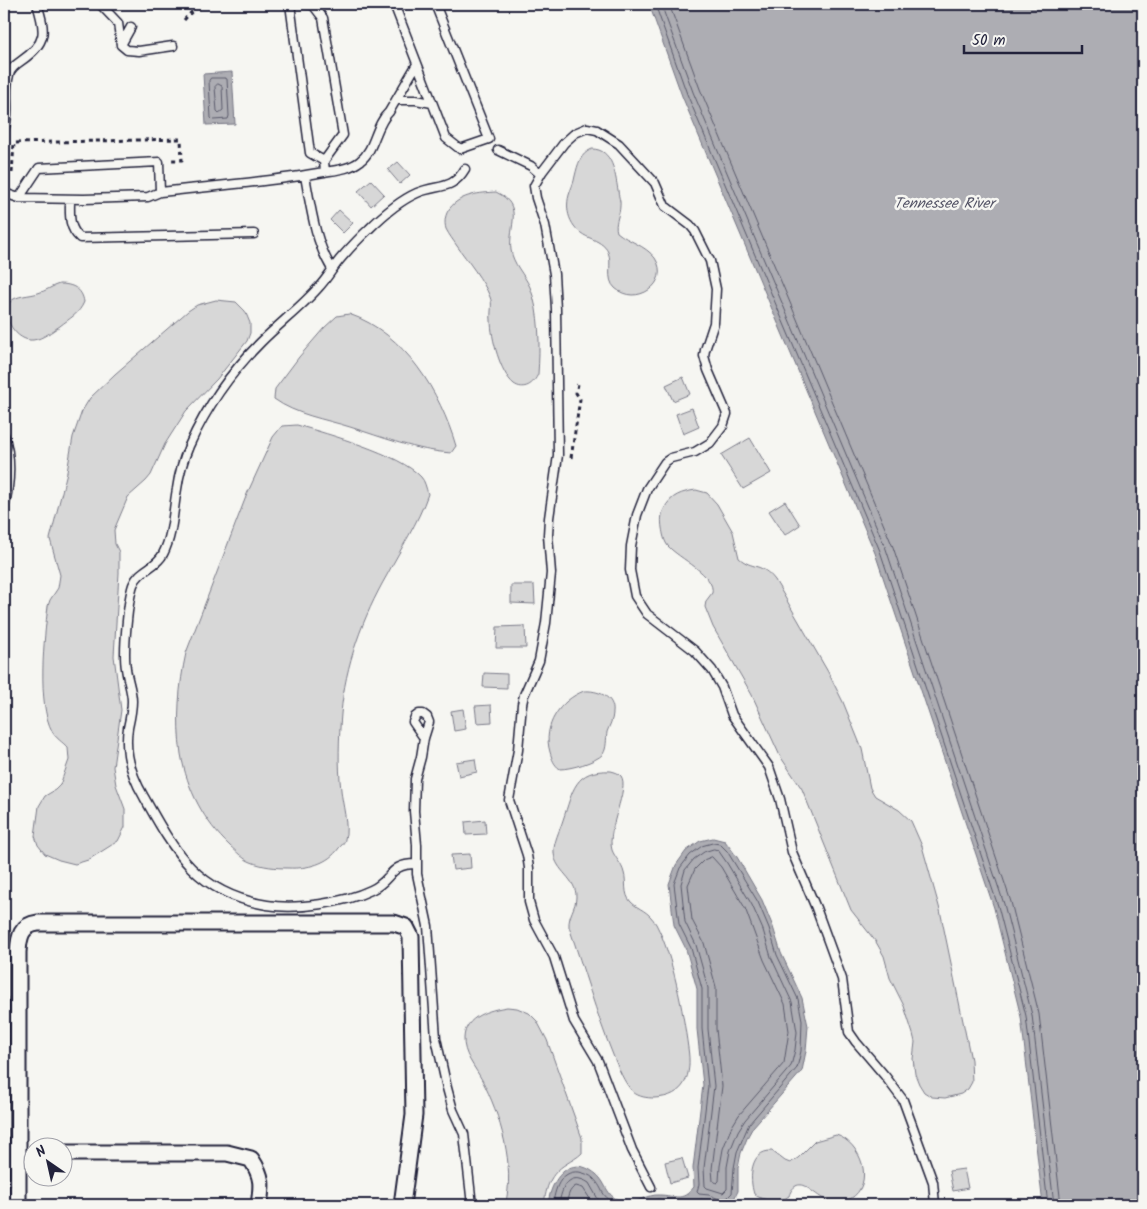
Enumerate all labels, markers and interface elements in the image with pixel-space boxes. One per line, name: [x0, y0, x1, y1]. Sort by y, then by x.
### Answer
scale bar: [964, 22, 1082, 54]
text: 50 m: [972, 29, 1006, 53]
water label: Tennessee River: [894, 192, 997, 216]
north arrow: [22, 1136, 72, 1186]
text: N: [31, 1140, 51, 1164]

